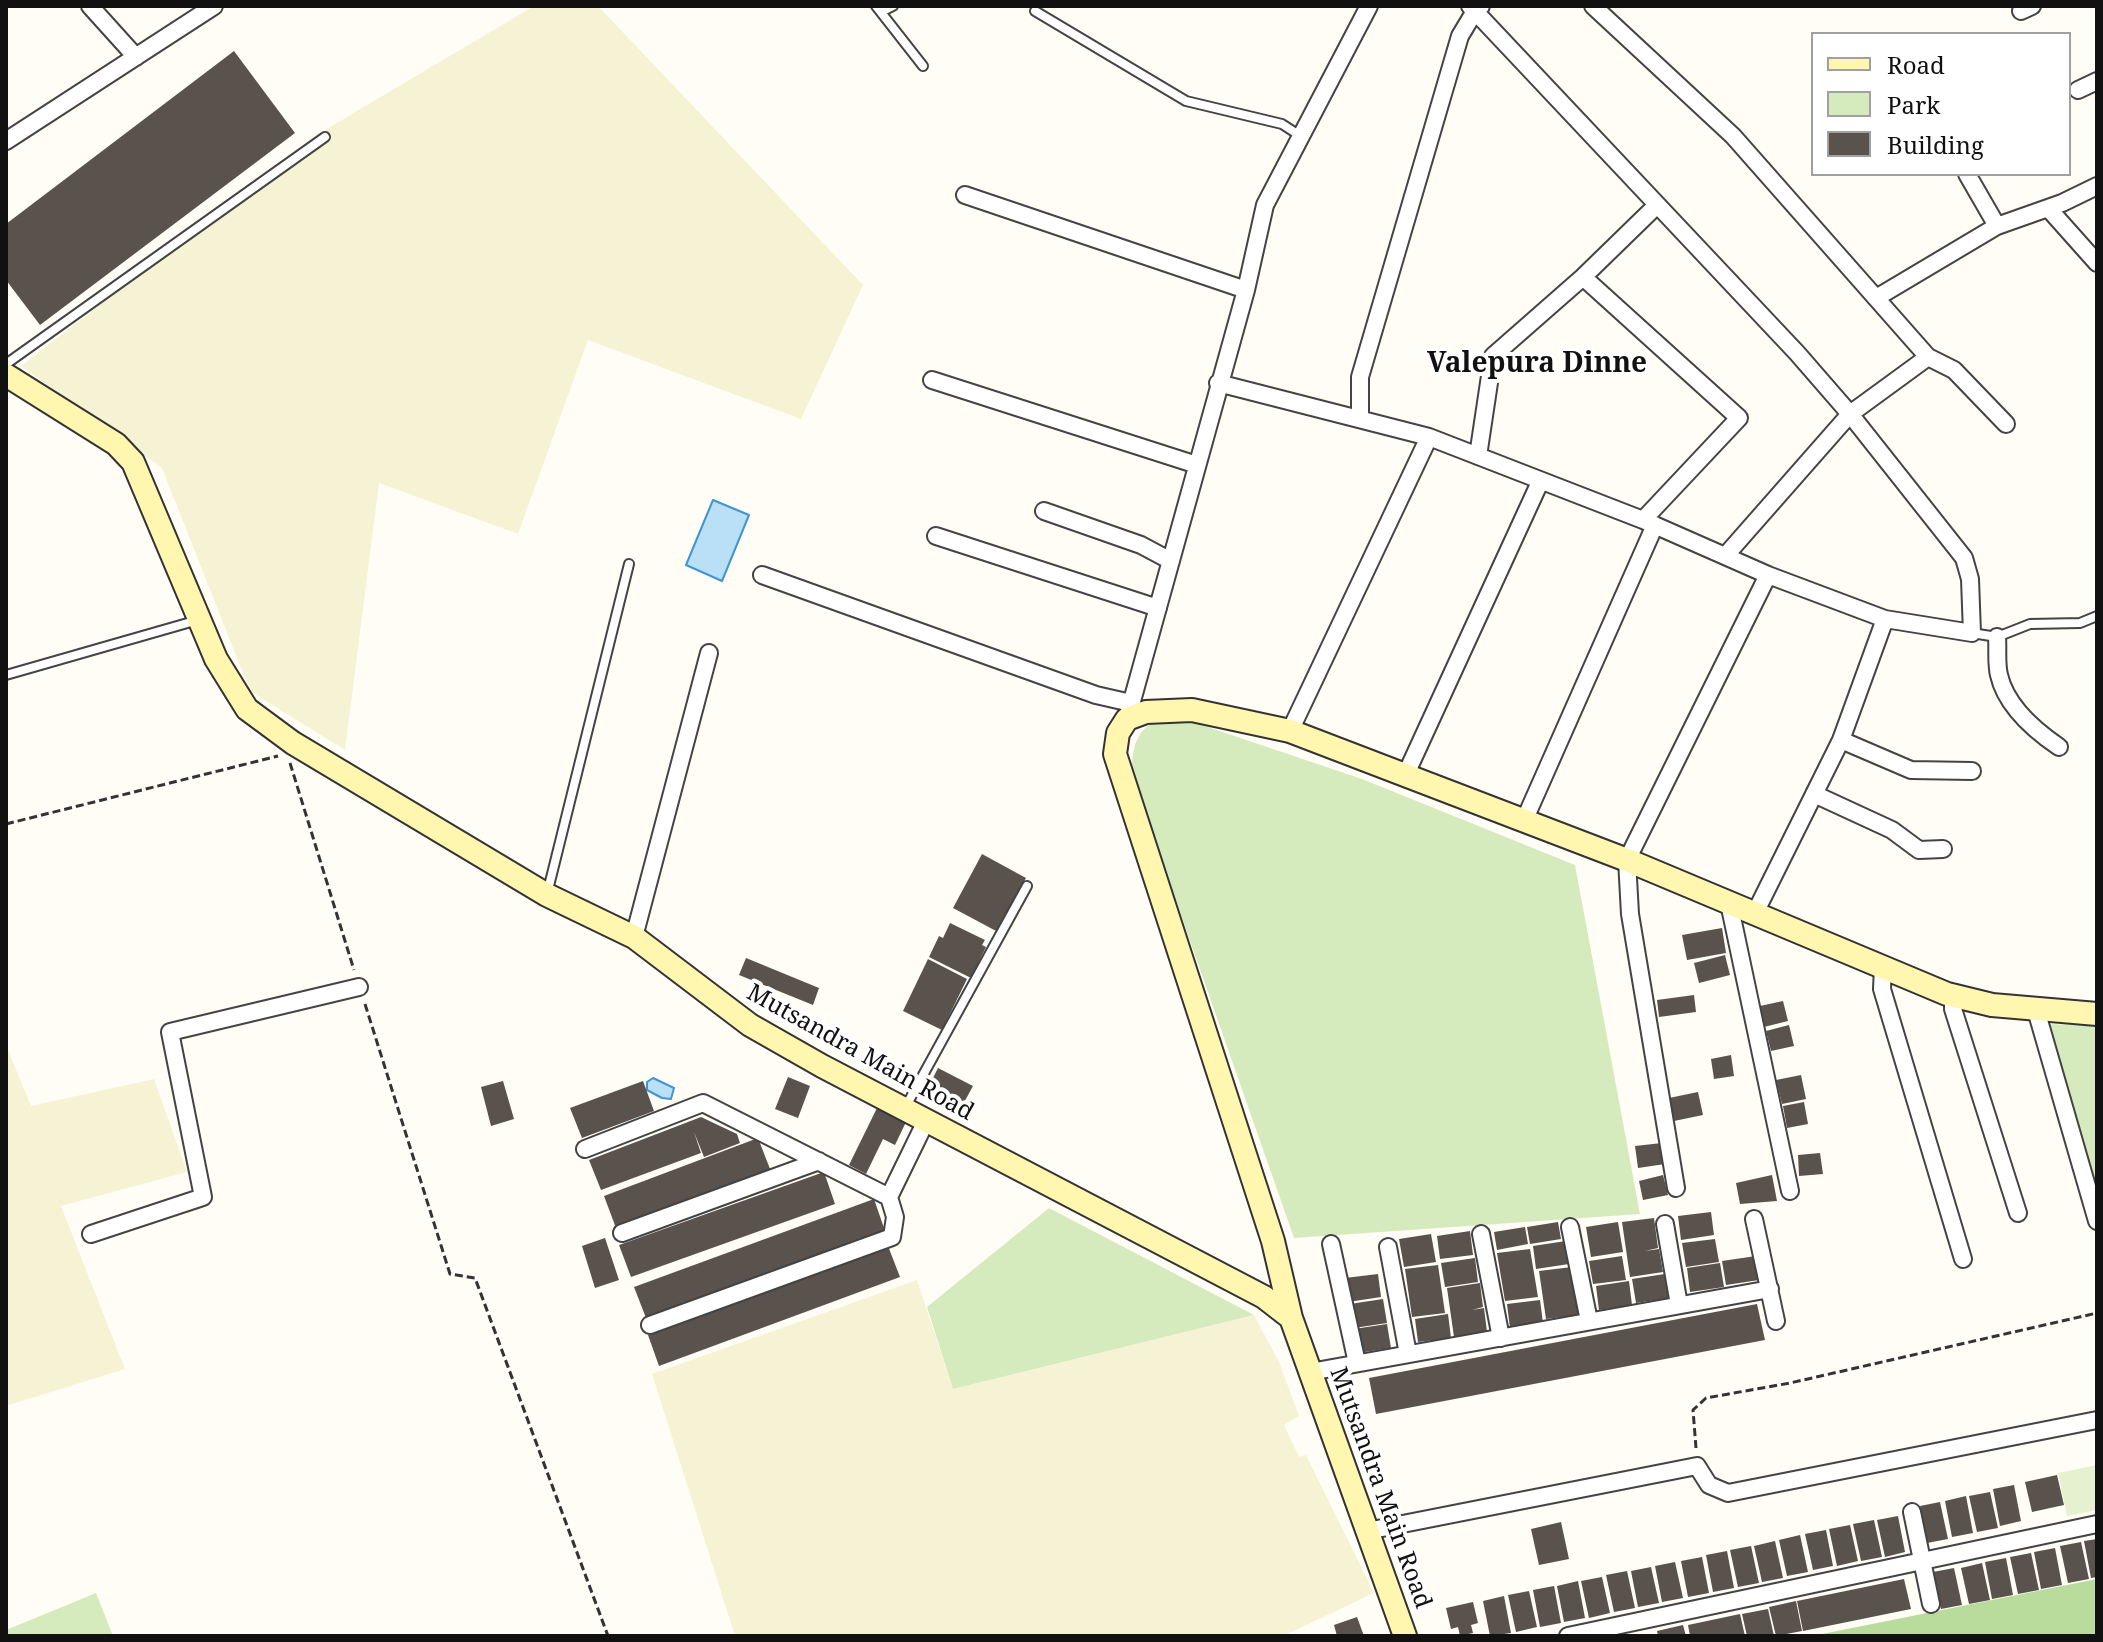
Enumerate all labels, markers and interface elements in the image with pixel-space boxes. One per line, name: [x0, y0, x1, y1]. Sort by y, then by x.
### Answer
legend: [1811, 32, 2071, 176]
text: Road: [1887, 48, 1945, 81]
text: Park: [1887, 88, 1940, 121]
text: Building: [1887, 128, 1984, 161]
district label: Valepura Dinne: [1427, 347, 1647, 381]
street label: Mutsandra Main Road: [742, 979, 978, 1127]
street label: Mutsandra Main Road: [1323, 1363, 1437, 1613]

